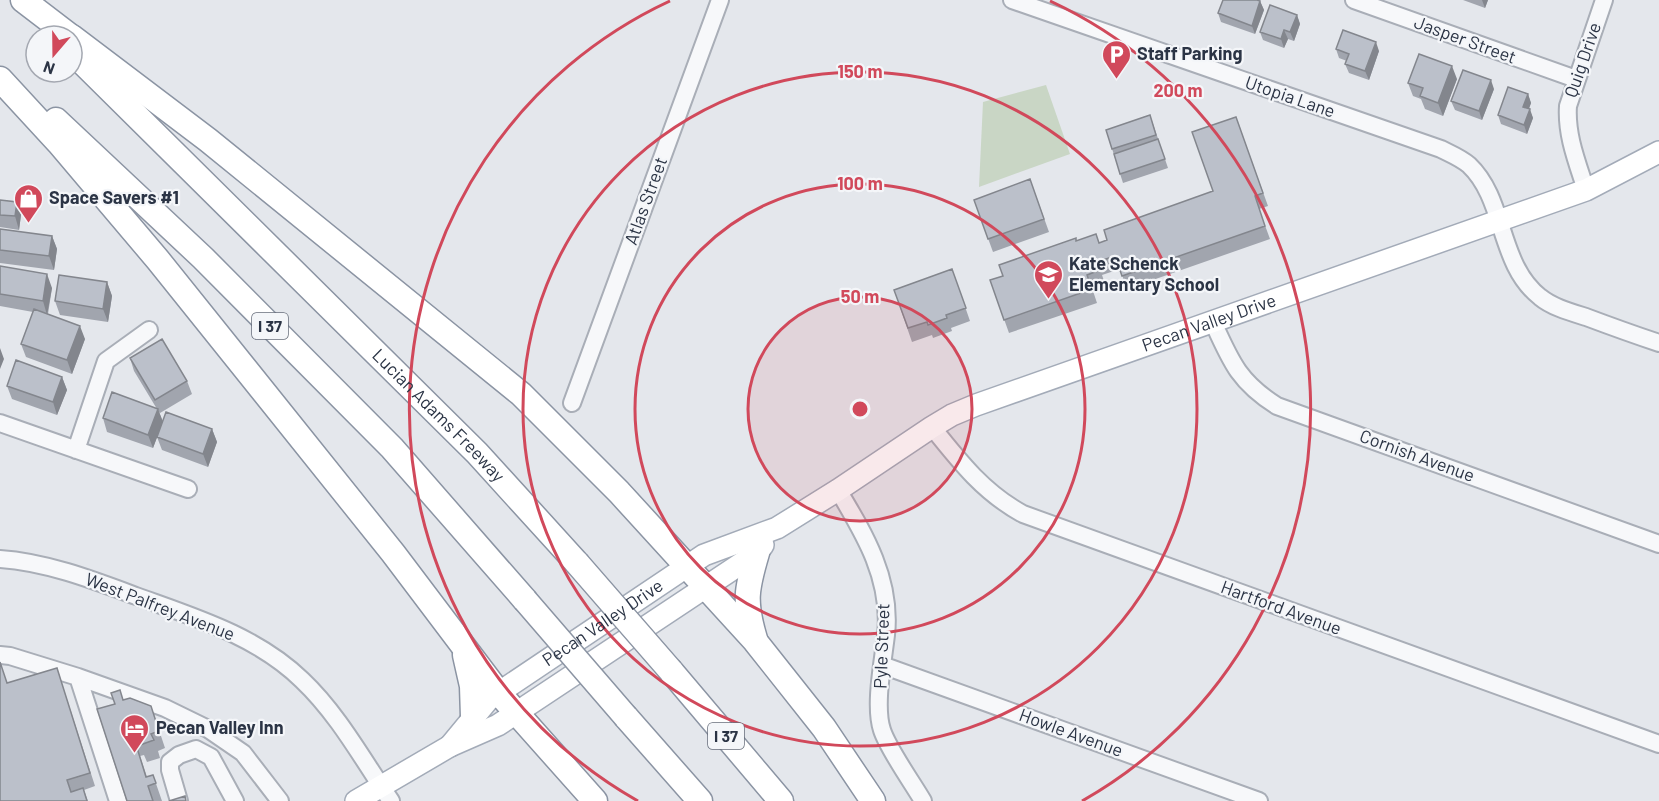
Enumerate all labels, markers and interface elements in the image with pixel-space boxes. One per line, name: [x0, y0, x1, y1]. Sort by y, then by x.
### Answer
street label: Jasper Street: [1411, 10, 1519, 68]
street label: Quig Drive: [1559, 19, 1605, 100]
north arrow: [24, 24, 84, 84]
parking icon: Staff Parking: [1100, 38, 1132, 80]
place label: Staff Parking: [1137, 42, 1242, 64]
text: N: [40, 58, 57, 79]
text: 150 m: [838, 60, 882, 82]
street label: Utopia Lane: [1242, 70, 1338, 122]
text: 200 m: [1153, 79, 1203, 101]
street label: Atlas Street: [619, 154, 671, 248]
text: 100 m: [837, 172, 883, 194]
shop icon: Space Savers #1: [12, 182, 44, 224]
place label: Space Savers #1: [49, 186, 179, 208]
place label: Kate Schenck Elementary School: [1069, 252, 1219, 295]
school or university icon: Kate Schenck Elementary School: [1032, 258, 1064, 300]
text: 50 m: [841, 285, 879, 307]
street label: Pecan Valley Drive: [1139, 288, 1279, 356]
road number: I 37: [252, 313, 288, 339]
street label: Lucian Adams Freeway: [368, 344, 510, 486]
centre of rings: [850, 399, 870, 419]
street label: Cornish Avenue: [1357, 424, 1478, 486]
street label: West Palfrey Avenue: [82, 567, 238, 645]
street label: Pecan Valley Drive: [538, 574, 667, 670]
street label: Hartford Avenue: [1218, 575, 1345, 639]
street label: Pyle Street: [869, 603, 893, 689]
street label: Howle Avenue: [1016, 703, 1126, 761]
hotel icon: Pecan Valley Inn: [119, 712, 151, 754]
place label: Pecan Valley Inn: [156, 716, 284, 738]
road number: I 37: [708, 723, 744, 749]

